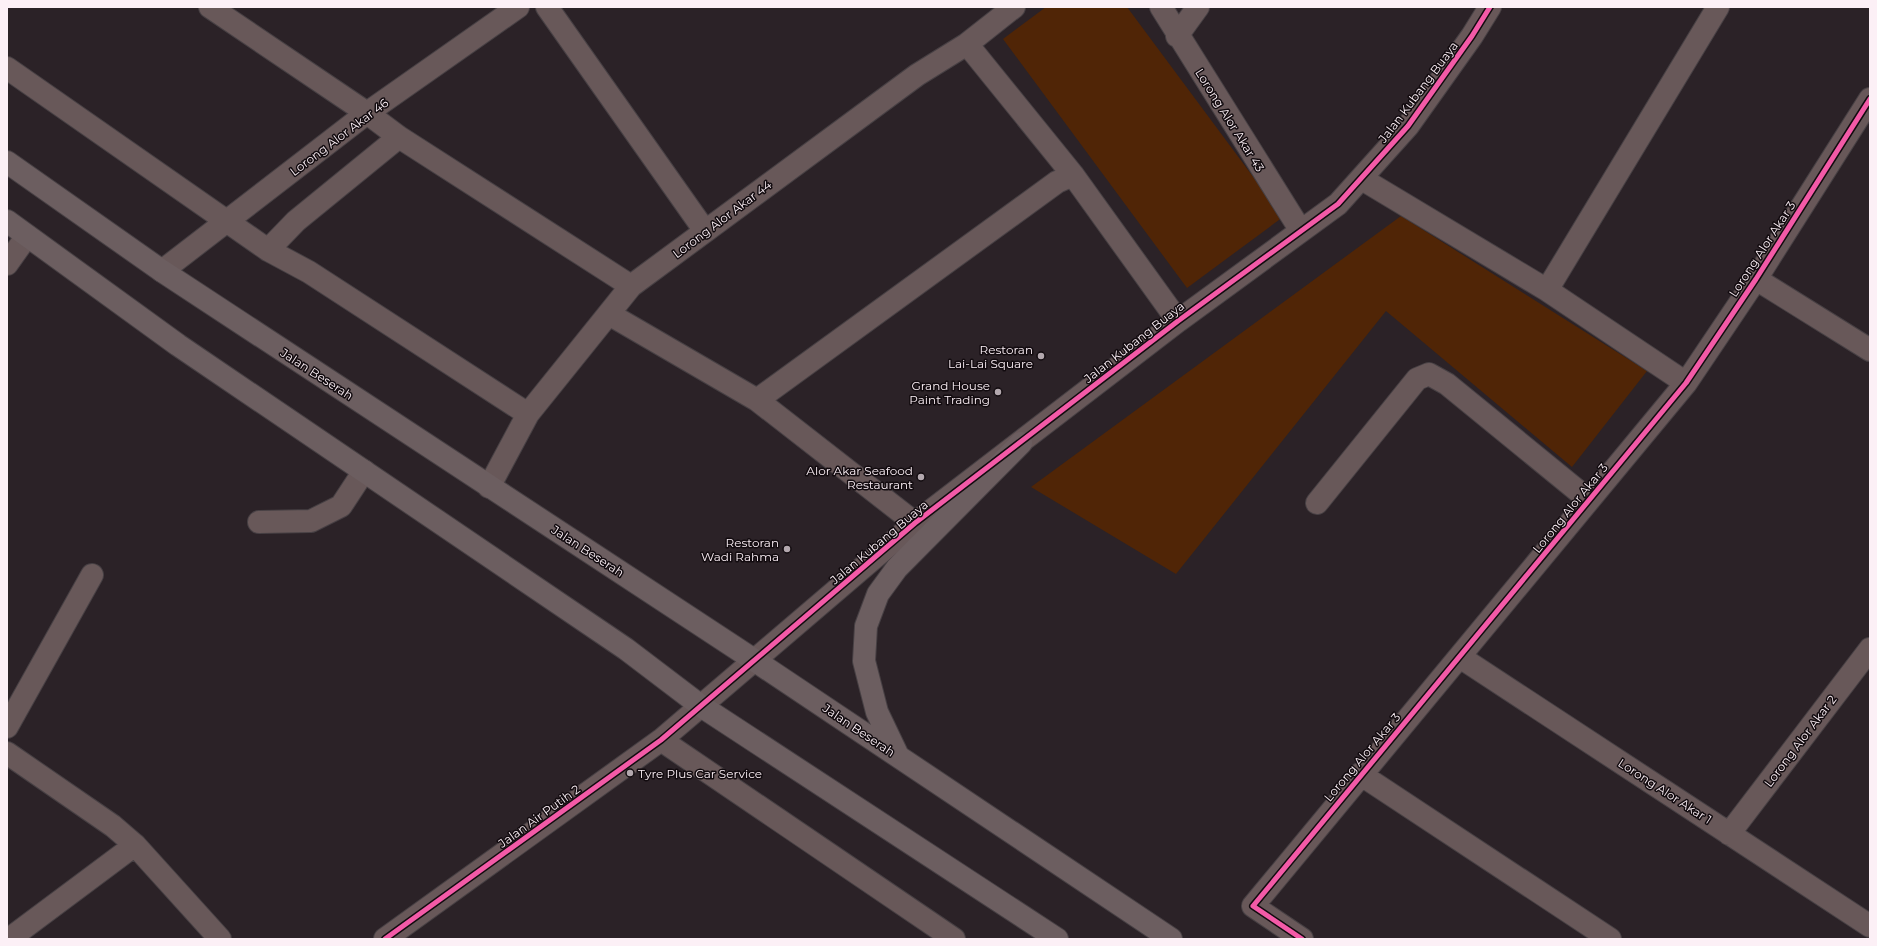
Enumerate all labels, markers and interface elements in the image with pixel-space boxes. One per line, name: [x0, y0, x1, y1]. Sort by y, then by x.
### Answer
street label: Jalan Kubang Buaya: [1374, 38, 1461, 146]
street label: Lorong Alor Akar 43: [1192, 66, 1268, 174]
street label: Lorong Alor Akar 46: [287, 95, 391, 179]
street label: Lorong Alor Akar 44: [670, 177, 774, 261]
street label: Lorong Alor Akar 3: [1725, 198, 1799, 300]
street label: Jalan Kubang Buaya: [1080, 298, 1187, 386]
place label: Restoran Lai-Lai Square: [948, 342, 1033, 371]
street label: Jalan Beserah: [277, 344, 356, 403]
marker: Restoran Lai-Lai Square: [1036, 351, 1046, 361]
place label: Grand House Paint Trading: [909, 378, 990, 407]
marker: Grand House Paint Trading: [993, 387, 1003, 397]
street label: Lorong Alor Akar 3: [1529, 460, 1611, 556]
place label: Alor Akar Seafood Restaurant: [806, 463, 913, 492]
marker: Alor Akar Seafood Restaurant: [916, 472, 926, 482]
street label: Jalan Kubang Buaya: [826, 497, 931, 588]
street label: Jalan Beserah: [548, 521, 627, 580]
place label: Restoran Wadi Rahma: [701, 535, 779, 564]
marker: Restoran Wadi Rahma: [782, 544, 792, 554]
street label: Lorong Alor Akar 2: [1761, 692, 1839, 790]
street label: Jalan Beserah: [819, 700, 898, 760]
street label: Lorong Alor Akar 3: [1321, 710, 1404, 804]
street label: Lorong Alor Akar 1: [1615, 755, 1715, 827]
place label: Tyre Plus Car Service: [638, 766, 762, 781]
marker: Tyre Plus Car Service: [625, 768, 635, 778]
street label: Jalan Air Putih 2: [494, 781, 583, 851]

